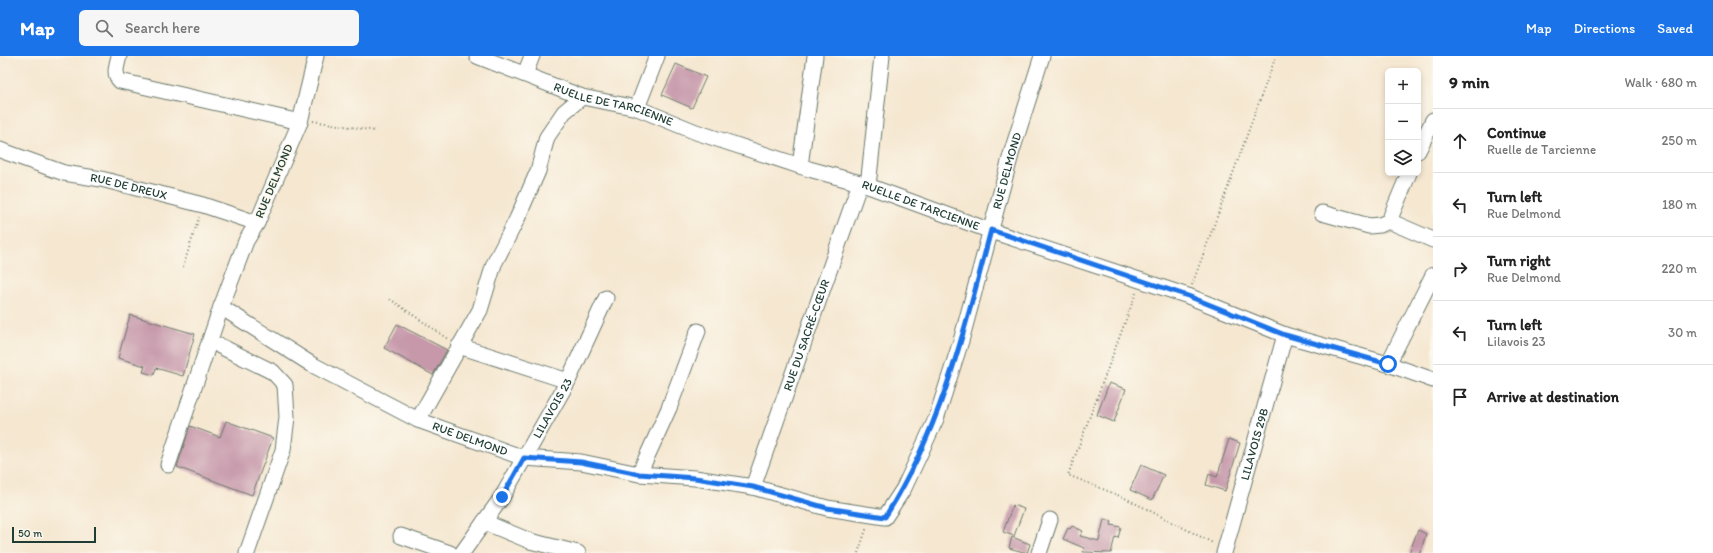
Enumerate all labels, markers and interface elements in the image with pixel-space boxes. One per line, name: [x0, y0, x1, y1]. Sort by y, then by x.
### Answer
search box: [79, 10, 359, 46]
text: Map: [20, 17, 55, 40]
icon: search: [93, 17, 115, 39]
text: Search here: [125, 19, 200, 37]
text: Map: [1526, 20, 1552, 37]
text: Directions: [1574, 20, 1635, 37]
text: Saved: [1657, 20, 1693, 37]
map controls: [1385, 68, 1421, 176]
button: +: [1385, 68, 1421, 104]
text: 9 min: [1449, 72, 1489, 92]
text: Walk · 680 m: [1624, 75, 1697, 90]
street label: RUELLE DE TARCIENNE: [552, 80, 675, 129]
button: −: [1385, 104, 1421, 140]
text: Continue: [1487, 124, 1546, 142]
icon: ahead: [1449, 130, 1471, 152]
street label: RUE DELMOND: [990, 131, 1024, 211]
text: 250 m: [1661, 133, 1697, 148]
button: layers: [1385, 140, 1421, 176]
street label: RUE DELMOND: [252, 142, 296, 220]
text: Ruelle de Tarcienne: [1487, 142, 1596, 157]
street label: RUE DE DREUX: [89, 170, 169, 203]
street label: RUELLE DE TARCIENNE: [860, 177, 982, 233]
text: Turn left: [1487, 188, 1542, 206]
icon: left: [1449, 194, 1471, 216]
text: 180 m: [1662, 197, 1697, 212]
text: Rue Delmond: [1487, 206, 1561, 221]
text: Turn right: [1487, 252, 1551, 270]
icon: right: [1449, 258, 1471, 280]
text: 220 m: [1661, 261, 1697, 276]
text: Rue Delmond: [1487, 270, 1561, 285]
street label: RUE DU SACRÉ-CŒUR: [780, 278, 833, 393]
text: Turn left: [1487, 316, 1542, 334]
icon: left: [1449, 322, 1471, 344]
text: 30 m: [1668, 325, 1697, 340]
text: Lilavois 23: [1487, 334, 1546, 349]
route start: [1379, 355, 1397, 373]
street label: LILAVOIS 23: [530, 375, 575, 441]
icon: arrive: [1449, 386, 1471, 408]
text: Arrive at destination: [1487, 388, 1619, 406]
street label: LILAVOIS 29B: [1238, 406, 1271, 482]
street label: RUE DELMOND: [430, 419, 510, 459]
route end: [493, 488, 511, 506]
scale bar: [12, 525, 96, 544]
text: 50 m: [18, 527, 42, 540]

